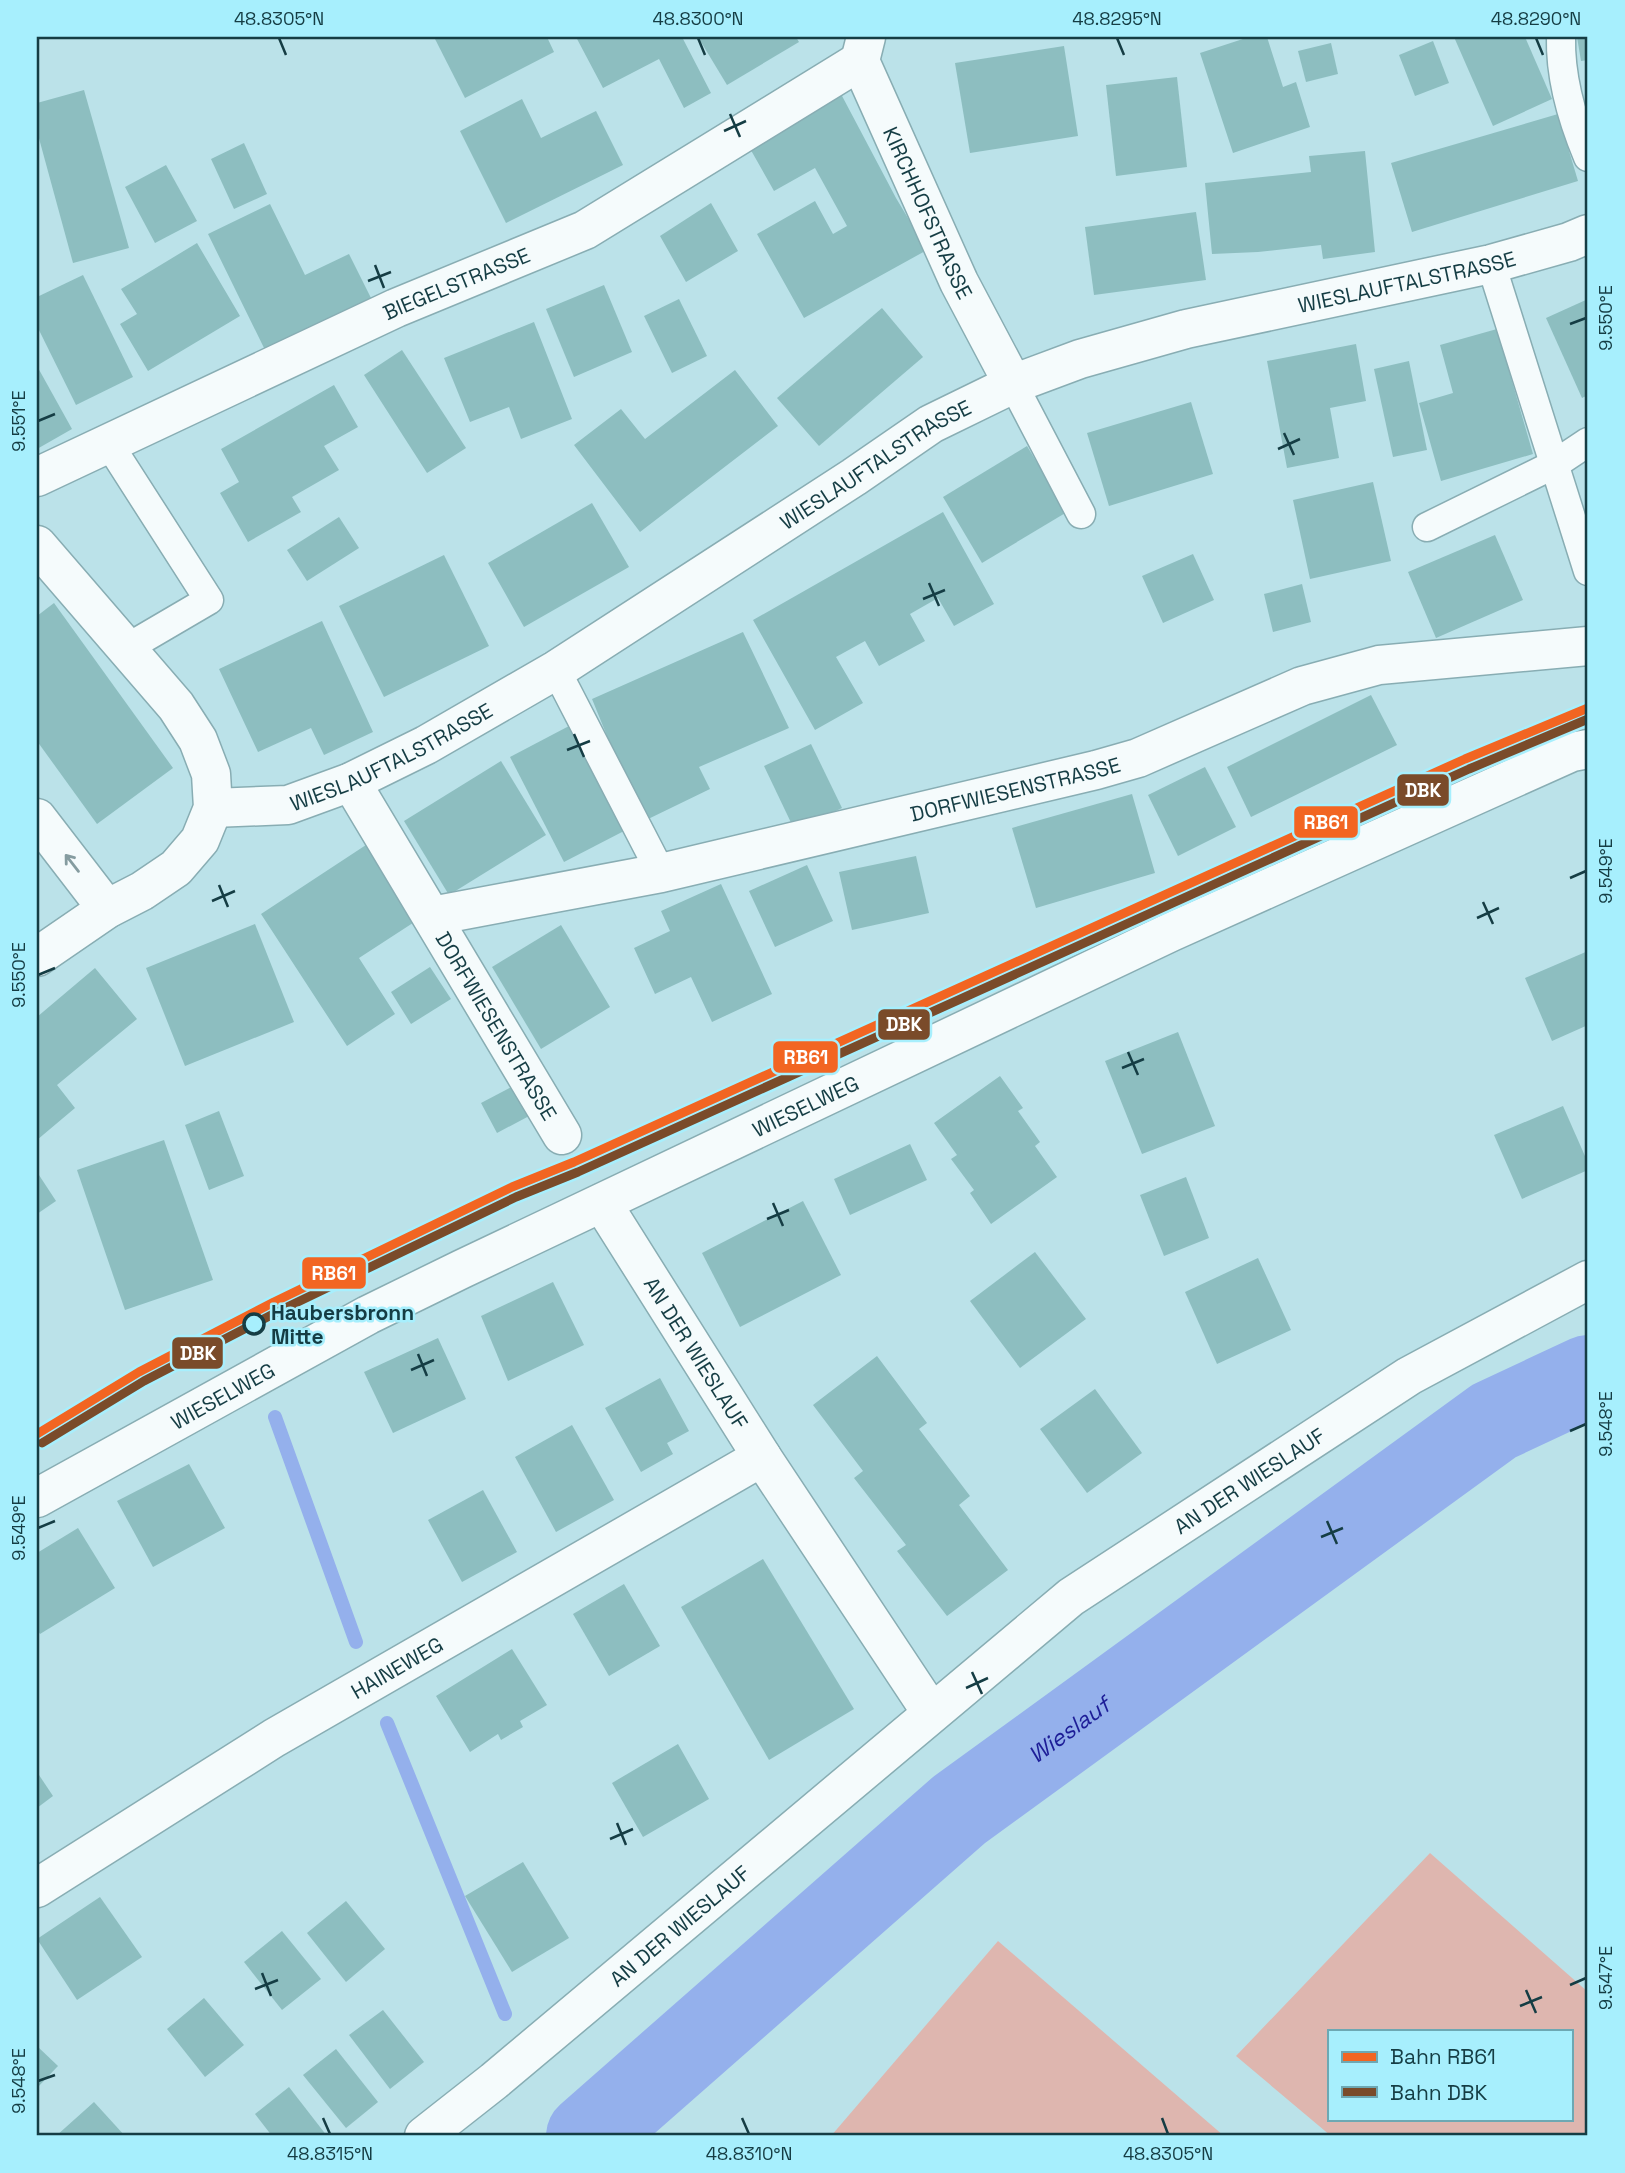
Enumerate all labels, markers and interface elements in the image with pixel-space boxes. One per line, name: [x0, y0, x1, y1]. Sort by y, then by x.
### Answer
text: 48.8305°N: [234, 7, 324, 30]
text: 48.8300°N: [653, 7, 744, 30]
text: 48.8295°N: [1072, 7, 1162, 30]
text: 48.8290°N: [1491, 7, 1581, 30]
street label: KIRCHHOFSTRASSE: [878, 122, 979, 304]
street label: BIEGELSTRASSE: [378, 241, 534, 326]
street label: WIESLAUFTALSTRASSE: [1295, 244, 1519, 318]
text: 9.550°E: [1594, 285, 1617, 351]
text: 9.551°E: [7, 390, 30, 452]
street label: WIESLAUFTALSTRASSE: [775, 393, 975, 535]
street label: WIESLAUFTALSTRASSE: [286, 696, 497, 817]
street label: DORFWIESENSTRASSE: [907, 750, 1123, 827]
line badge: DBK: [1396, 773, 1450, 807]
text: DBK: [1405, 778, 1441, 803]
line badge: RB61: [1293, 805, 1359, 839]
text: RB61: [1304, 810, 1348, 835]
text: 9.549°E: [1594, 838, 1617, 904]
one-way arrow: [64, 855, 79, 873]
street label: DORFWIESENSTRASSE: [430, 926, 564, 1125]
text: 9.550°E: [7, 942, 30, 1008]
line badge: DBK: [877, 1008, 931, 1041]
text: DBK: [886, 1012, 922, 1037]
line badge: RB61: [772, 1040, 839, 1074]
text: RB61: [784, 1045, 828, 1070]
street label: WIESELWEG: [748, 1069, 863, 1143]
line badge: RB61: [301, 1256, 367, 1290]
text: RB61: [312, 1261, 356, 1286]
street label: AN DER WIESLAUF: [638, 1272, 754, 1434]
place label: Haubersbronn Mitte: [271, 1299, 414, 1350]
marker: Haubersbronn Mitte: [243, 1313, 265, 1335]
line badge: DBK: [171, 1336, 224, 1370]
text: DBK: [180, 1341, 216, 1366]
street label: WIESELWEG: [166, 1356, 279, 1435]
text: 9.548°E: [1594, 1391, 1617, 1457]
street label: AN DER WIESLAUF: [1169, 1421, 1330, 1540]
text: 9.549°E: [7, 1495, 30, 1561]
street label: HAINEWEG: [346, 1630, 448, 1705]
water label: Wieslauf: [1022, 1688, 1118, 1770]
street label: AN DER WIESLAUF: [604, 1859, 755, 1992]
text: 9.547°E: [1594, 1946, 1617, 2010]
legend: [1328, 2030, 1572, 2120]
text: Bahn RB61: [1390, 2043, 1496, 2070]
text: 9.548°E: [7, 2048, 30, 2114]
text: Bahn DBK: [1390, 2079, 1487, 2106]
text: 48.8315°N: [287, 2142, 373, 2165]
text: 48.8310°N: [706, 2142, 792, 2165]
text: 48.8305°N: [1123, 2142, 1213, 2165]

